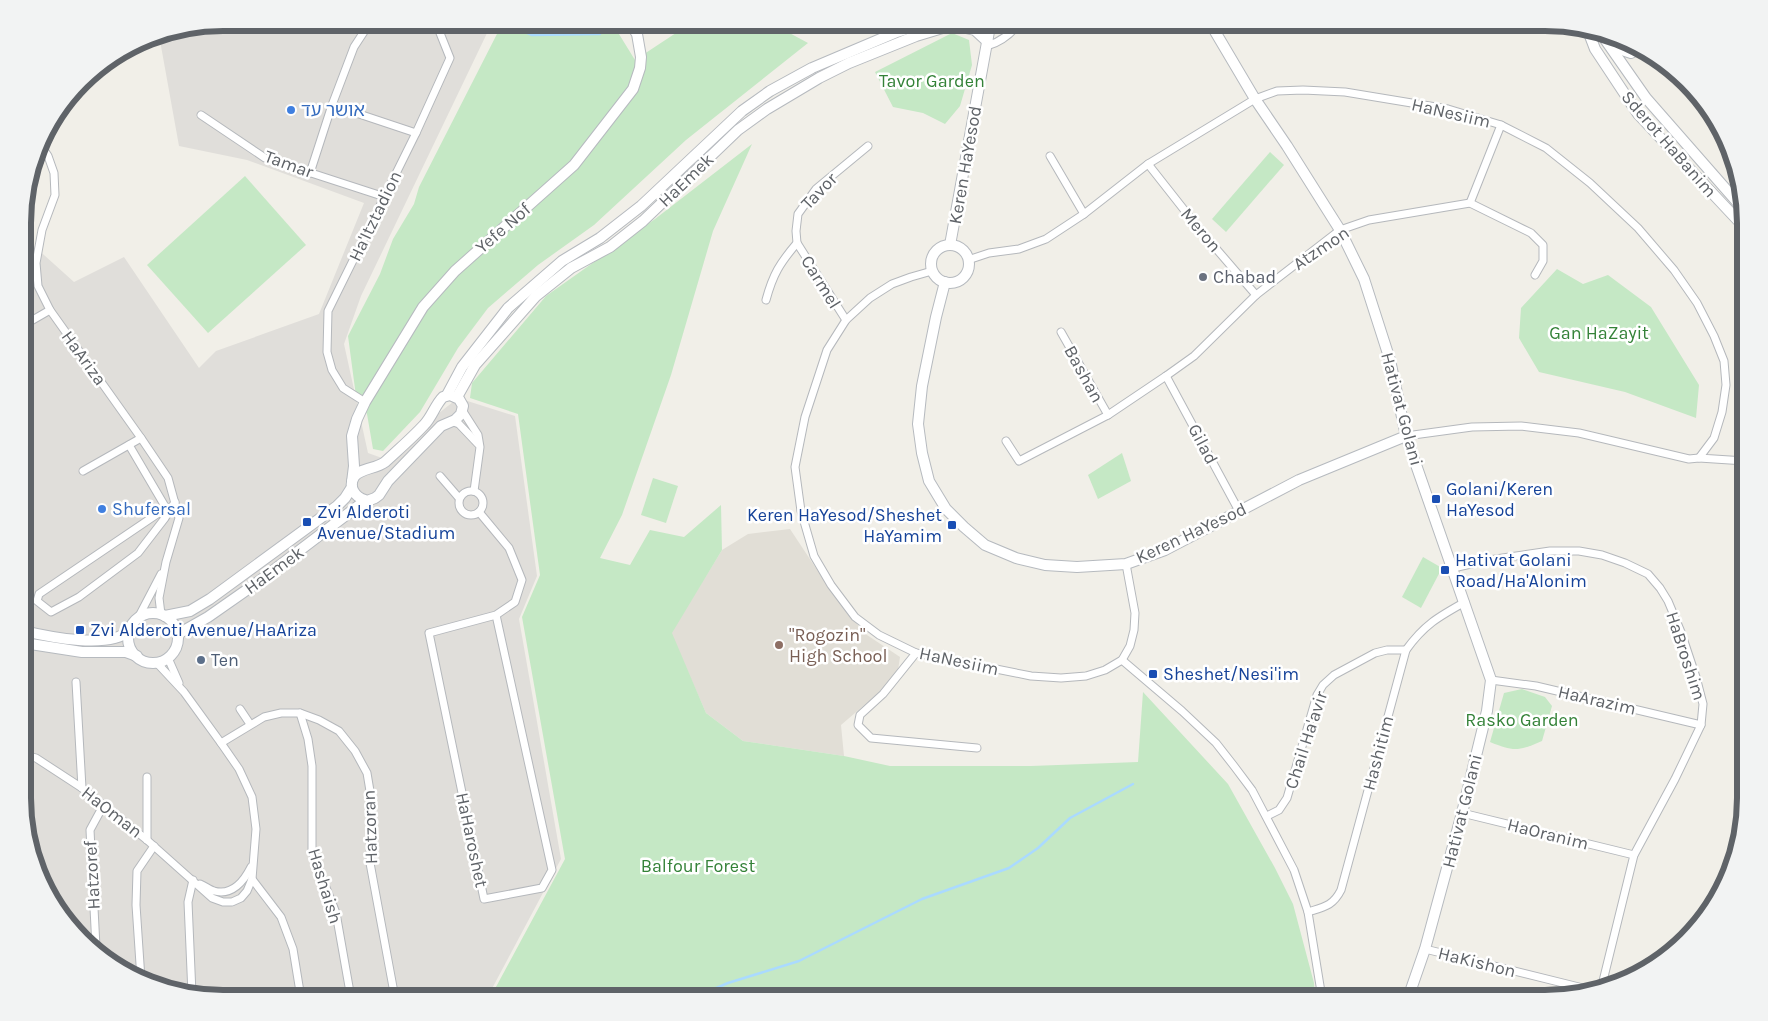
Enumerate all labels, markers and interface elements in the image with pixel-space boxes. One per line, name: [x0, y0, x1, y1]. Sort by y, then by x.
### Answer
park label: Tavor Garden: [879, 70, 985, 92]
street label: Sderot HaBanim: [1617, 86, 1721, 202]
street label: HaNesiim: [1409, 93, 1493, 133]
place label: אושר עד: [301, 99, 365, 121]
marker: אושר עד: [285, 104, 297, 116]
street label: Keren HaYesod: [944, 104, 986, 226]
street label: Tamar: [261, 145, 317, 183]
street label: HaEmek: [654, 148, 718, 212]
street label: Ha'Itztadion: [344, 167, 406, 265]
street label: Tavor: [796, 168, 842, 214]
street label: Yefe Nof: [471, 198, 536, 258]
street label: Meron: [1176, 203, 1226, 257]
street label: Atzmon: [1289, 221, 1353, 275]
street label: Carmel: [796, 251, 846, 313]
place label: Chabad: [1213, 266, 1276, 288]
marker: Chabad: [1197, 271, 1209, 283]
park label: Gan HaZayit: [1549, 322, 1649, 344]
street label: HaAriza: [57, 326, 111, 390]
street label: Bashan: [1059, 341, 1109, 407]
street label: Hativat Golani: [1376, 350, 1428, 468]
street label: Gilad: [1183, 420, 1223, 468]
place label: Golani/Keren HaYesod: [1446, 478, 1553, 521]
marker: Golani/Keren HaYesod: [1430, 493, 1442, 505]
place label: Shufersal: [112, 498, 191, 520]
street label: Keren HaYesod: [1132, 498, 1250, 568]
place label: Zvi Alderoti Avenue/Stadium: [317, 501, 455, 544]
marker: Shufersal: [96, 503, 108, 515]
place label: Keren HaYesod/Sheshet HaYamim: [747, 504, 942, 547]
marker: Zvi Alderoti Avenue/Stadium: [301, 516, 313, 528]
marker: Keren HaYesod/Sheshet HaYamim: [946, 519, 958, 531]
street label: HaEmek: [240, 541, 308, 599]
place label: Hativat Golani Road/Ha'Alonim: [1455, 549, 1587, 592]
marker: Hativat Golani Road/Ha'Alonim: [1439, 564, 1451, 576]
street label: HaBroshim: [1661, 609, 1711, 703]
place label: Zvi Alderoti Avenue/HaAriza: [90, 619, 317, 641]
marker: Zvi Alderoti Avenue/HaAriza: [74, 624, 86, 636]
place label: "Rogozin" High School: [789, 624, 887, 667]
marker: "Rogozin" High School: [773, 639, 785, 651]
street label: HaNesiim: [917, 642, 1001, 680]
place label: Ten: [211, 649, 239, 671]
marker: Ten: [195, 654, 207, 666]
place label: Sheshet/Nesi'im: [1163, 663, 1299, 685]
marker: Sheshet/Nesi'im: [1147, 668, 1159, 680]
street label: HaArazim: [1556, 680, 1638, 720]
street label: Chail Ha'avir: [1280, 688, 1332, 792]
park label: Rasko Garden: [1465, 709, 1579, 731]
street label: Hashitim: [1357, 713, 1399, 793]
street label: Hativat Golani: [1437, 752, 1487, 870]
street label: HaOman: [77, 781, 147, 843]
street label: Hatzoran: [358, 789, 382, 865]
street label: HaHaroshet: [451, 790, 493, 890]
street label: HaOranim: [1505, 813, 1591, 855]
street label: Hatzoref: [79, 839, 105, 910]
street label: Hashaish: [303, 846, 347, 926]
park label: Balfour Forest: [641, 855, 756, 877]
street label: HaKishon: [1436, 942, 1518, 982]

